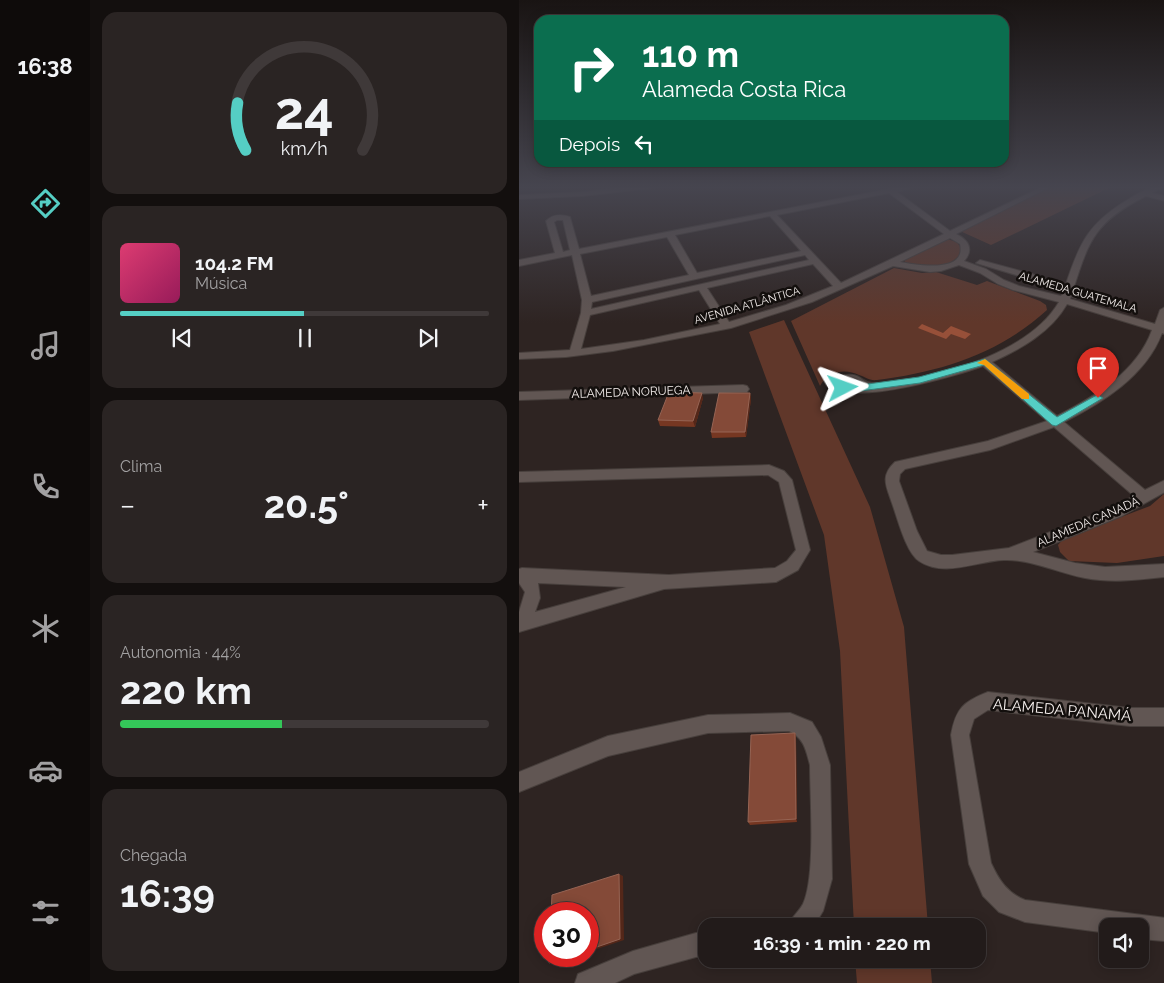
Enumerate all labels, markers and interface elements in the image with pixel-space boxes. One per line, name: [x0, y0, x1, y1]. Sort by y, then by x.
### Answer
text: 110 m: [642, 34, 739, 75]
icon: right: [559, 35, 624, 100]
text: 16:38: [17, 53, 73, 79]
text: Alameda Costa Rica: [642, 76, 846, 102]
text: 24: [275, 80, 334, 141]
icon: left: [630, 130, 658, 158]
text: Depois: [559, 133, 620, 155]
text: km/h: [281, 138, 328, 159]
icon: directions: [28, 186, 63, 221]
text: 104.2 FM: [195, 252, 274, 274]
street label: ALAMEDA GUATEMALA: [1017, 269, 1139, 316]
text: Música: [195, 274, 247, 293]
street label: AVENIDA ATLÂNTICA: [693, 283, 802, 327]
icon: previous: [168, 324, 196, 352]
icon: pause: [291, 324, 319, 352]
icon: next: [414, 324, 442, 352]
icon: music: [28, 328, 63, 363]
pin: [1077, 347, 1119, 398]
icon: arrive: [1084, 354, 1112, 382]
position arrow: [816, 361, 868, 413]
street label: ALAMEDA NORUEGA: [571, 383, 691, 401]
text: Clima: [120, 457, 162, 476]
icon: phone: [28, 469, 63, 504]
text: 20.5°: [264, 482, 349, 527]
text: −: [120, 489, 135, 522]
text: +: [477, 489, 489, 522]
street label: ALAMEDA CANADÁ: [1035, 494, 1141, 550]
icon: climate: [28, 611, 63, 646]
text: Autonomia · 44%: [120, 643, 241, 662]
text: 220 km: [120, 668, 252, 713]
street label: ALAMEDA PANAMÁ: [992, 695, 1132, 725]
icon: car: [28, 753, 63, 788]
text: Chegada: [120, 846, 187, 865]
text: 16:39: [120, 871, 215, 916]
icon: filters: [28, 895, 63, 930]
speed limit sign: 30: [534, 902, 599, 967]
map controls: [1099, 918, 1149, 968]
button: sound: [1099, 918, 1149, 968]
text: 16:39 · 1 min · 220 m: [753, 932, 931, 954]

